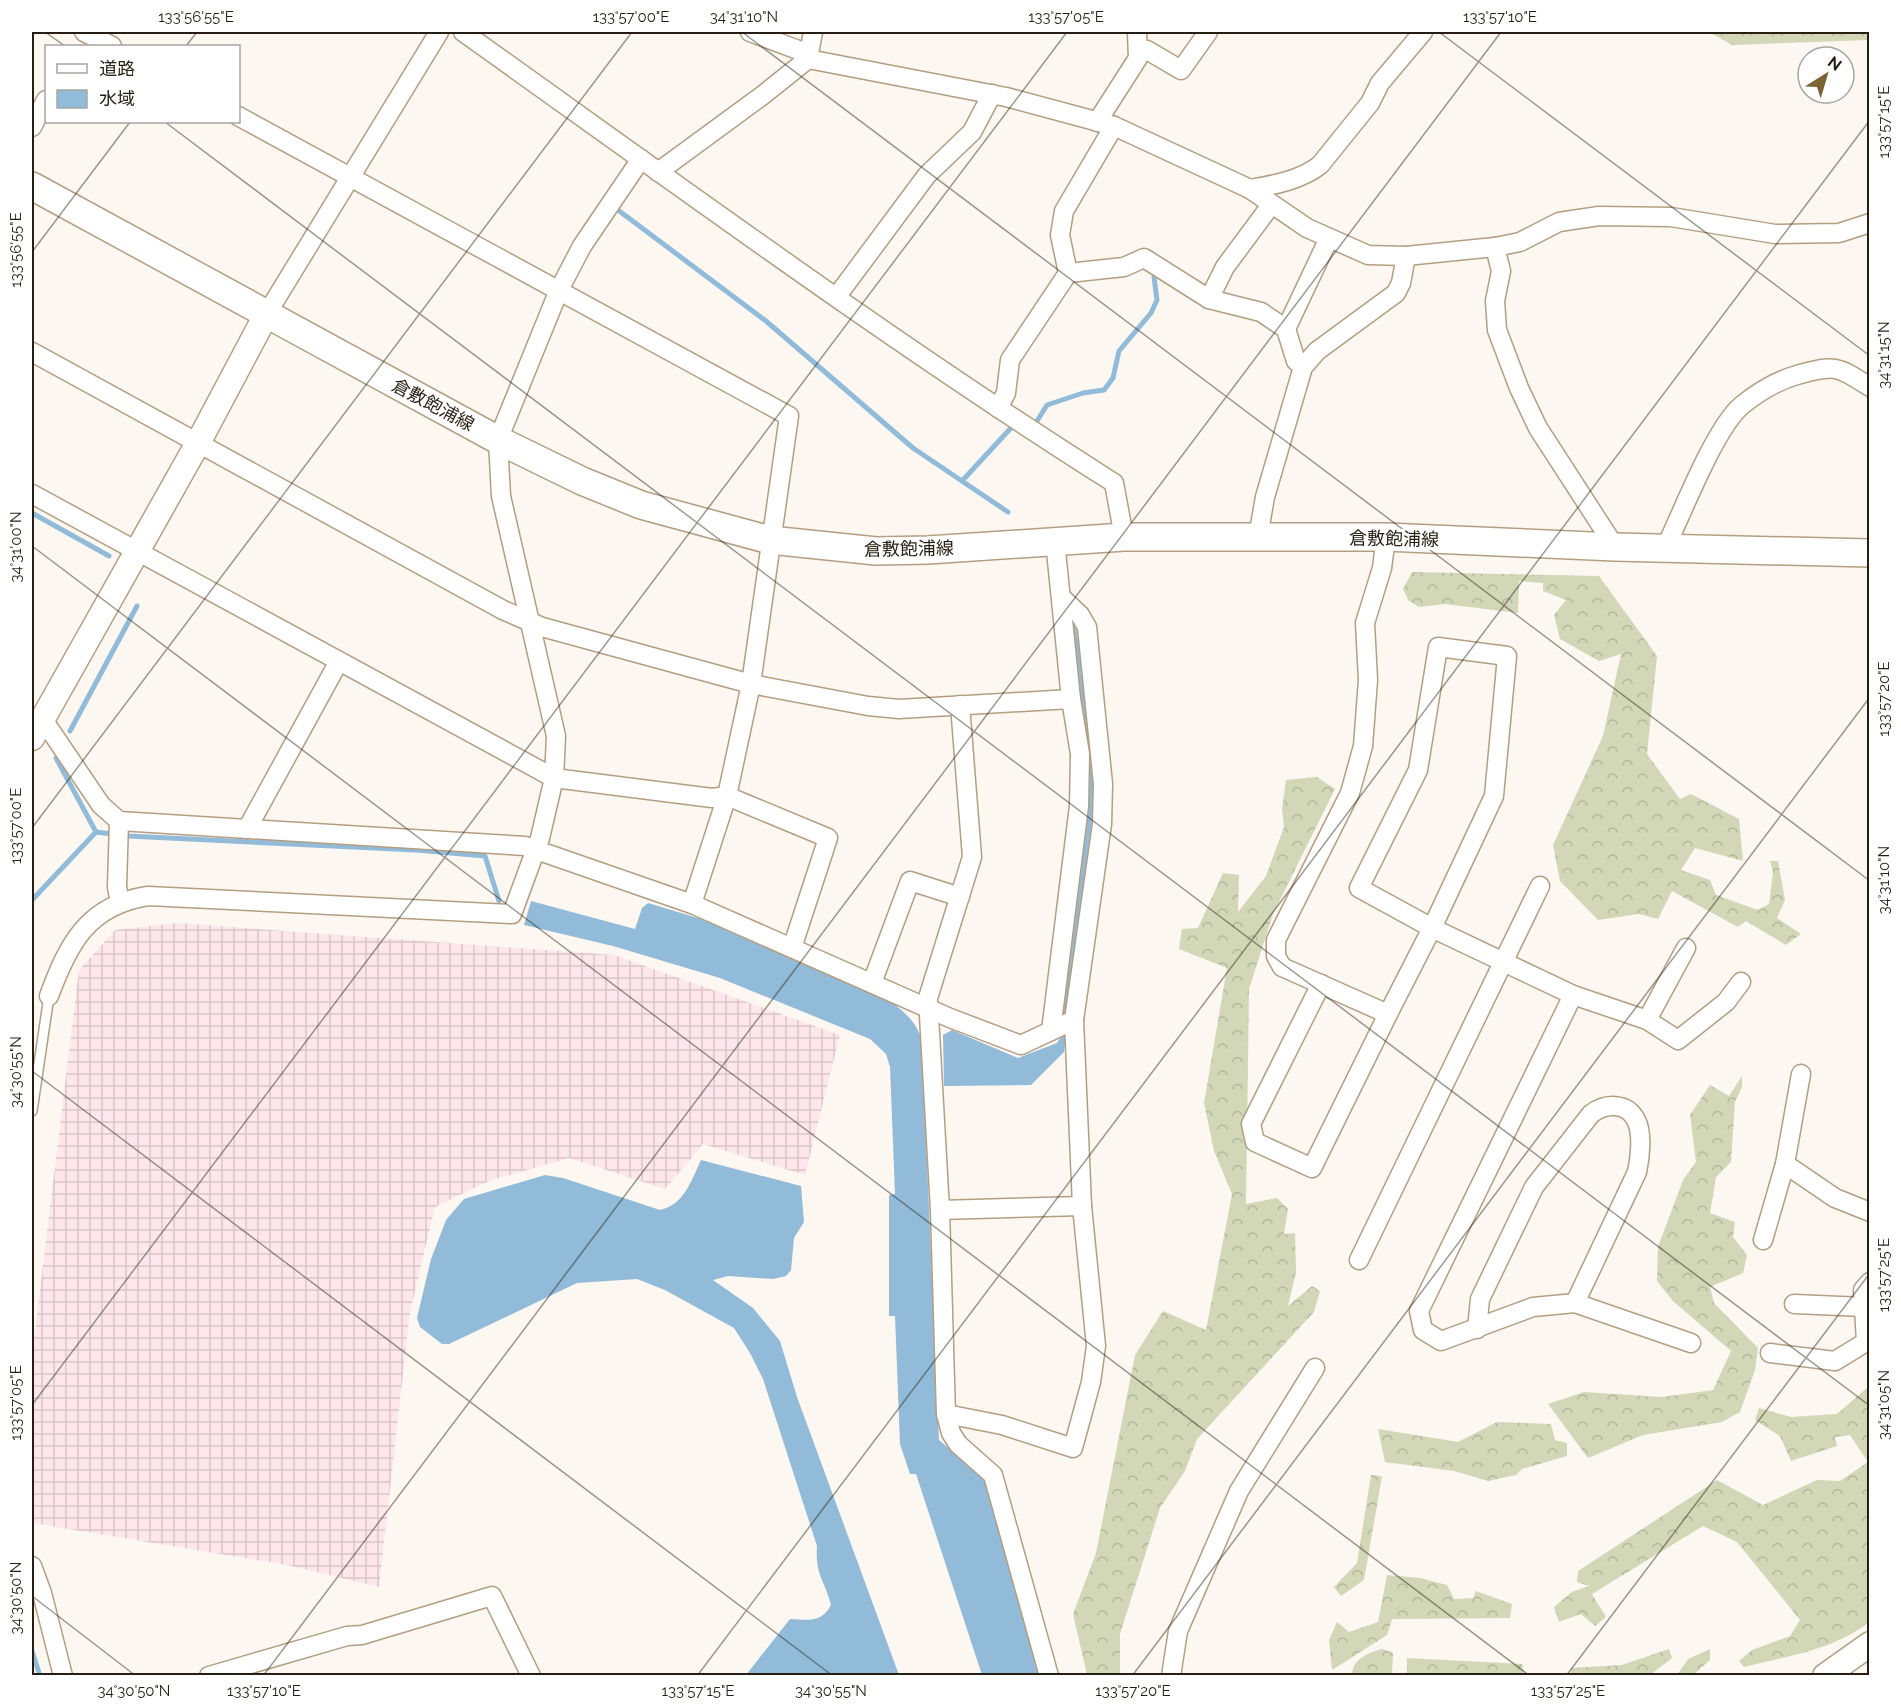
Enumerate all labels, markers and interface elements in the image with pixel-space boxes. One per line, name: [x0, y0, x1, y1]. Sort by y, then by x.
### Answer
text: 133°56'55"E: [158, 8, 234, 26]
text: 133°57'00"E: [593, 8, 669, 26]
text: 34°31'10"N: [710, 8, 778, 26]
text: 133°57'05"E: [1028, 8, 1104, 26]
text: 133°57'10"E: [1463, 8, 1537, 26]
legend: [45, 45, 240, 123]
north arrow: [1796, 45, 1856, 105]
text: N: [1824, 52, 1845, 75]
text: 道路: [99, 58, 135, 79]
text: 133°57'15"E: [1875, 86, 1893, 159]
text: 水域: [99, 88, 135, 109]
text: 133°56'55"E: [7, 212, 25, 288]
text: 34°31'15"N: [1875, 321, 1893, 389]
street label: 倉敷飽浦線: [389, 374, 478, 435]
text: 34°31'00"N: [7, 511, 25, 583]
street label: 倉敷飽浦線: [1349, 527, 1439, 550]
street label: 倉敷飽浦線: [864, 537, 954, 560]
text: 133°57'20"E: [1875, 661, 1893, 737]
text: 133°57'00"E: [7, 788, 25, 864]
text: 34°31'10"N: [1875, 846, 1893, 914]
text: 34°30'55"N: [7, 1036, 25, 1108]
text: 133°57'25"E: [1875, 1238, 1893, 1312]
text: 133°57'05"E: [7, 1365, 25, 1441]
text: 34°31'05"N: [1875, 1370, 1893, 1440]
text: 34°30'50"N: [7, 1562, 25, 1634]
text: 34°30'50"N: [98, 1682, 170, 1700]
text: 133°57'10"E: [227, 1682, 301, 1700]
text: 133°57'15"E: [662, 1682, 735, 1700]
text: 34°30'55"N: [795, 1682, 867, 1700]
text: 133°57'20"E: [1095, 1682, 1171, 1700]
text: 133°57'25"E: [1531, 1682, 1605, 1700]

